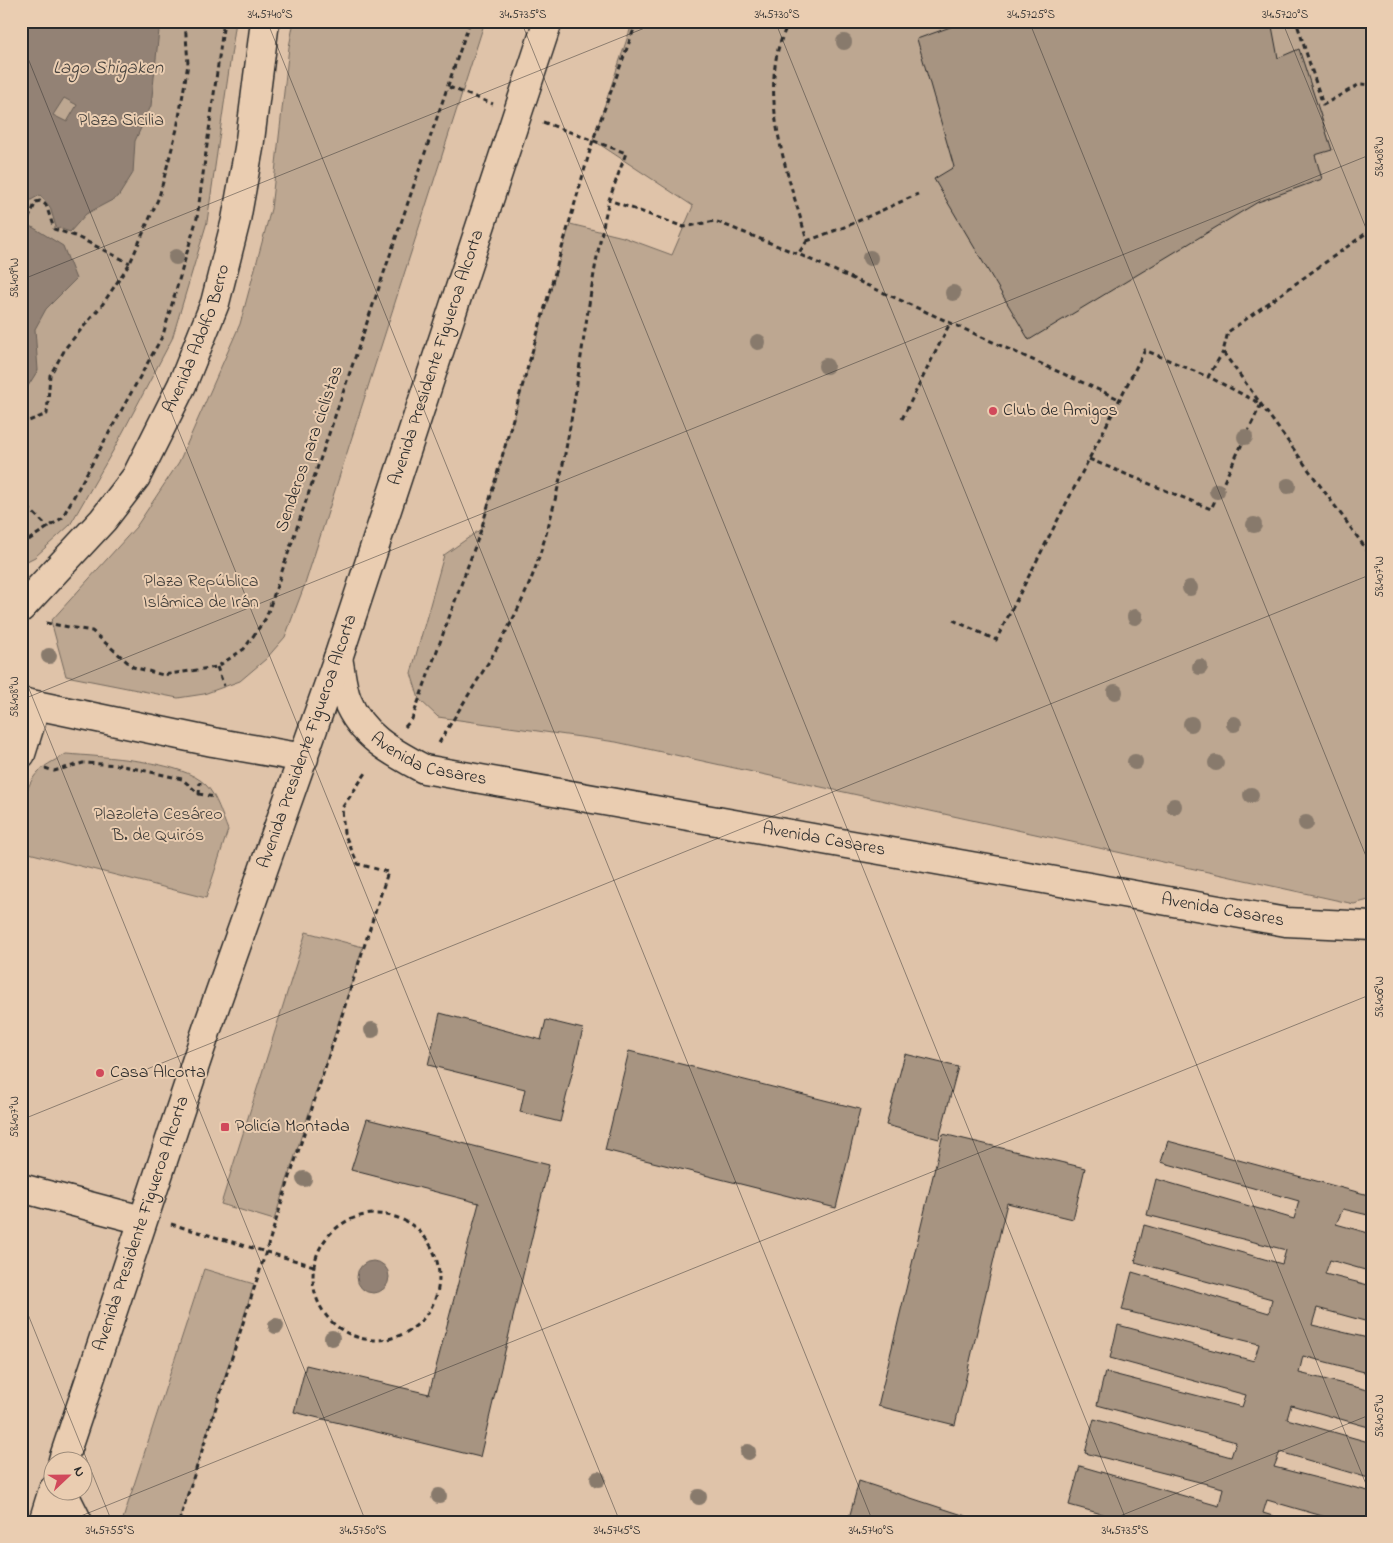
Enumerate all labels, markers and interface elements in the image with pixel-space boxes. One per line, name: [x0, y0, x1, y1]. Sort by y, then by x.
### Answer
text: 34.5740°S: [247, 6, 293, 24]
text: 34.5735°S: [500, 6, 547, 24]
text: 34.5730°S: [754, 6, 800, 24]
text: 34.5725°S: [1007, 6, 1055, 24]
text: 34.5720°S: [1262, 6, 1308, 24]
water label: Lago Shigaken: [53, 55, 164, 83]
park label: Plaza Sicilia: [78, 108, 164, 134]
text: 58.408°W: [1371, 137, 1389, 177]
street label: Avenida Presidente Figueroa Alcorta: [383, 227, 491, 489]
text: 58.409°W: [6, 258, 24, 298]
street label: Avenida Adolfo Berro: [157, 262, 237, 418]
street label: Senderos para ciclistas: [269, 362, 351, 536]
place label: Club de Amigos: [1003, 398, 1118, 425]
marker: Club de Amigos: [987, 405, 999, 417]
text: 58.407°W: [1371, 556, 1389, 598]
park label: Plaza República Islámica de Irán: [143, 569, 259, 616]
street label: Avenida Presidente Figueroa Alcorta: [252, 611, 364, 872]
text: 58.408°W: [6, 677, 24, 717]
street label: Avenida Casares: [364, 726, 489, 793]
park label: Plazoleta Cesáreo B. de Quirós: [93, 802, 223, 849]
street label: Avenida Casares: [760, 816, 887, 864]
street label: Avenida Casares: [1159, 887, 1286, 934]
text: 58.406°W: [1371, 976, 1389, 1018]
place label: Casa Alcorta: [110, 1060, 206, 1086]
marker: Casa Alcorta: [94, 1067, 106, 1079]
street label: Avenida Presidente Figueroa Alcorta: [87, 1093, 197, 1355]
text: 58.407°W: [6, 1096, 24, 1138]
place label: Policía Montada: [235, 1114, 350, 1140]
marker: Policía Montada: [219, 1121, 231, 1133]
text: 58.405°W: [1371, 1394, 1389, 1438]
north arrow: [42, 1450, 92, 1500]
text: N: [67, 1463, 90, 1480]
text: 34.5755°S: [86, 1522, 135, 1540]
text: 34.5750°S: [339, 1522, 387, 1540]
text: 34.5745°S: [594, 1522, 641, 1540]
text: 34.5740°S: [848, 1522, 894, 1540]
text: 34.5735°S: [1102, 1522, 1149, 1540]

